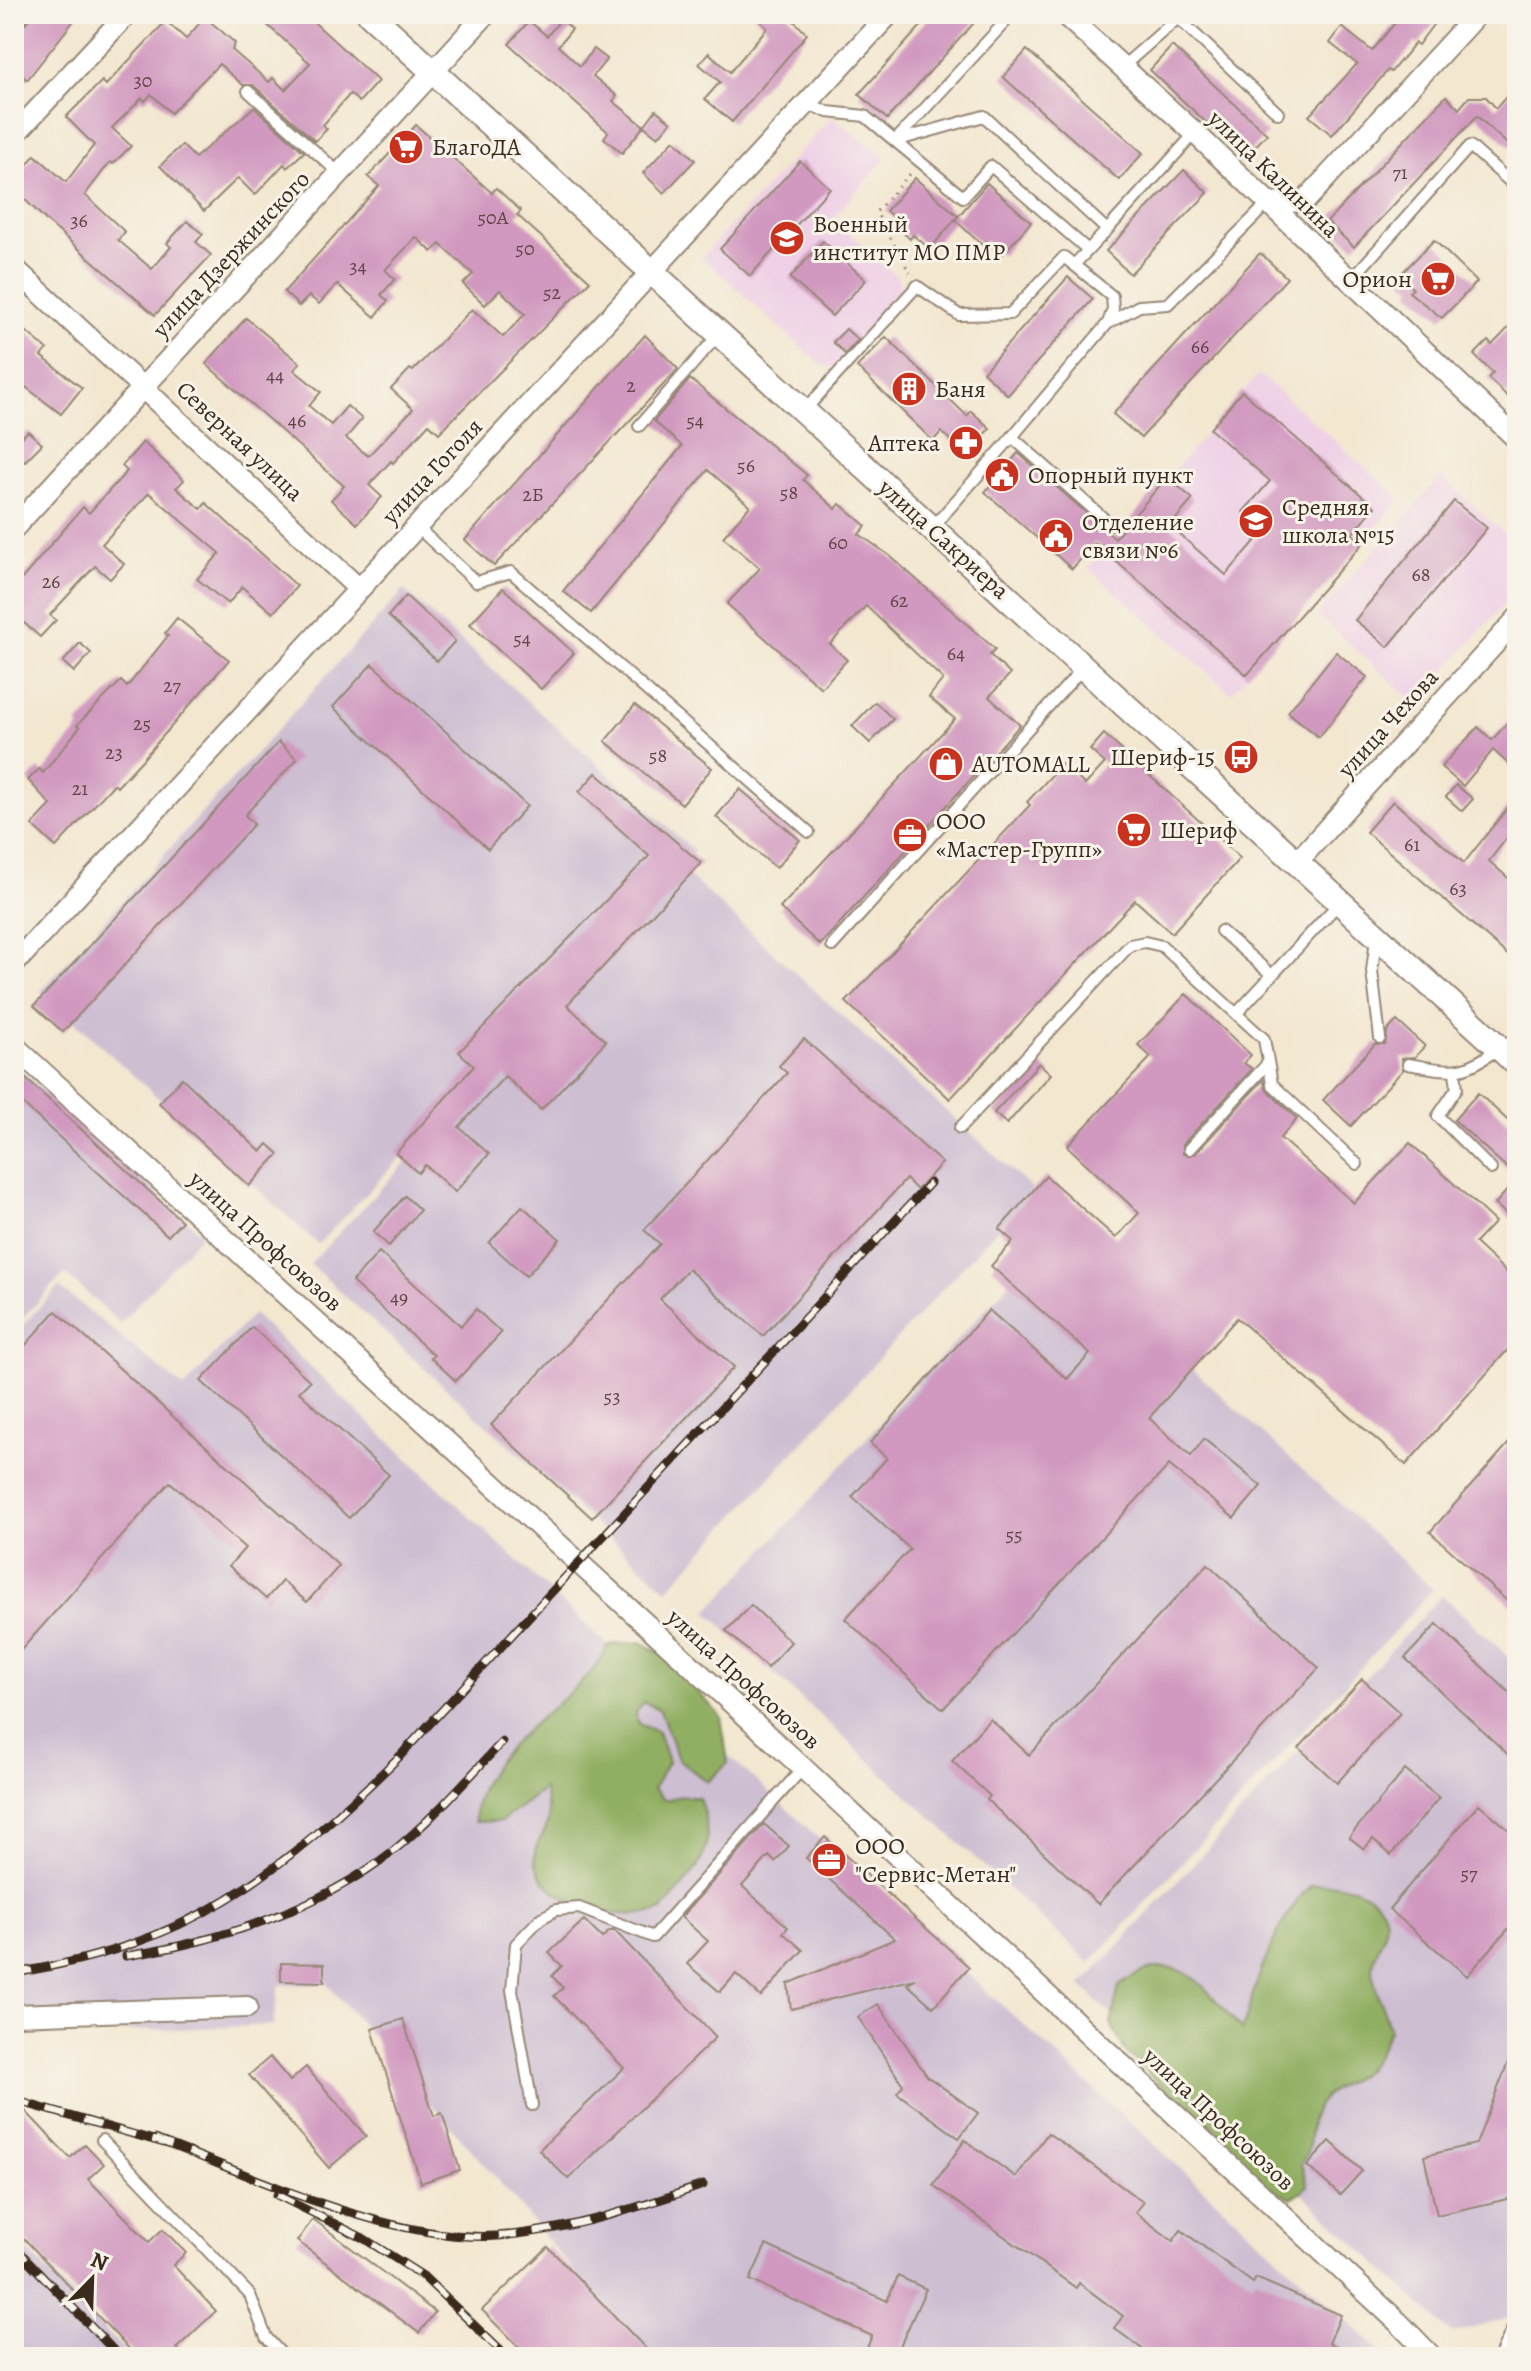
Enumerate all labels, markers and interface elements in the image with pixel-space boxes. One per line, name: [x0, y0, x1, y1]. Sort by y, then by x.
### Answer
house number: 30: [134, 67, 152, 94]
street label: улица Калинина: [1201, 102, 1347, 245]
supermarket icon: БлагоДА: [387, 128, 425, 166]
place label: БлагоДА: [432, 131, 522, 163]
house number: 71: [1392, 159, 1408, 186]
street label: улица Дзержинского: [144, 164, 317, 345]
house number: 50А: [478, 204, 509, 231]
house number: 36: [70, 207, 88, 234]
place label: Военный институт МО ПМР: [813, 208, 1005, 268]
school or university icon: Военный институт МО ПМР: [768, 219, 806, 257]
house number: 50: [515, 235, 535, 262]
house number: 34: [349, 253, 367, 280]
supermarket icon: Орион: [1419, 260, 1457, 298]
place label: Орион: [1343, 263, 1412, 295]
house number: 52: [543, 279, 562, 306]
house number: 66: [1191, 333, 1209, 360]
house number: 44: [266, 362, 284, 389]
building icon: Баня: [890, 370, 928, 408]
house number: 2: [626, 372, 636, 399]
place label: Баня: [935, 373, 986, 405]
street label: Северная улица: [169, 374, 311, 508]
house number: 46: [288, 407, 306, 434]
house number: 54: [686, 407, 704, 434]
street label: улица Гоголя: [374, 411, 489, 532]
pharmacy icon: Аптека: [947, 424, 985, 462]
place label: Аптека: [867, 427, 940, 459]
house number: 56: [737, 452, 755, 479]
public building icon: Опорный пункт: [983, 456, 1021, 494]
place label: Опорный пункт: [1028, 459, 1194, 491]
street label: улица Сакриера: [871, 471, 1016, 606]
house number: 58: [780, 479, 798, 506]
house number: 2Б: [522, 481, 544, 508]
place label: Средняя школа №15: [1282, 491, 1395, 551]
school or university icon: Средняя школа №15: [1237, 502, 1275, 540]
place label: Отделение связи №6: [1082, 506, 1194, 566]
public building icon: Отделение связи №6: [1037, 517, 1075, 555]
house number: 60: [828, 529, 848, 556]
house number: 68: [1412, 561, 1430, 588]
house number: 26: [42, 568, 60, 595]
house number: 62: [890, 587, 909, 614]
house number: 54: [513, 625, 531, 652]
house number: 64: [947, 640, 965, 667]
street label: улица Чехова: [1330, 662, 1445, 785]
house number: 27: [163, 672, 182, 699]
house number: 25: [133, 710, 151, 737]
bus stop icon: Шериф-15: [1222, 738, 1260, 776]
house number: 23: [105, 739, 123, 766]
place label: Шериф-15: [1110, 741, 1215, 773]
house number: 58: [649, 742, 667, 769]
shop icon: AUTOMALL: [927, 745, 965, 783]
place label: AUTOMALL: [971, 748, 1091, 780]
house number: 21: [72, 775, 88, 802]
place label: ООО «Мастер-Групп»: [936, 805, 1102, 865]
supermarket icon: Шериф: [1115, 811, 1153, 849]
place label: Шериф: [1160, 814, 1237, 846]
office icon: ООО «Мастер-Групп»: [891, 816, 929, 854]
house number: 61: [1404, 831, 1420, 858]
house number: 63: [1449, 875, 1467, 902]
street label: улица Профсоюзов: [182, 1163, 350, 1318]
house number: 49: [390, 1284, 408, 1311]
house number: 53: [604, 1383, 620, 1410]
house number: 55: [1005, 1521, 1023, 1548]
street label: улица Профсоюзов: [660, 1601, 828, 1756]
place label: ООО "Сервис-Метан": [855, 1830, 1016, 1890]
office icon: ООО "Сервис-Метан": [810, 1841, 848, 1879]
house number: 57: [1461, 1860, 1478, 1887]
street label: улица Профсоюзов: [1136, 2040, 1302, 2198]
north arrow: [52, 2239, 132, 2319]
text: N: [86, 2245, 113, 2278]

